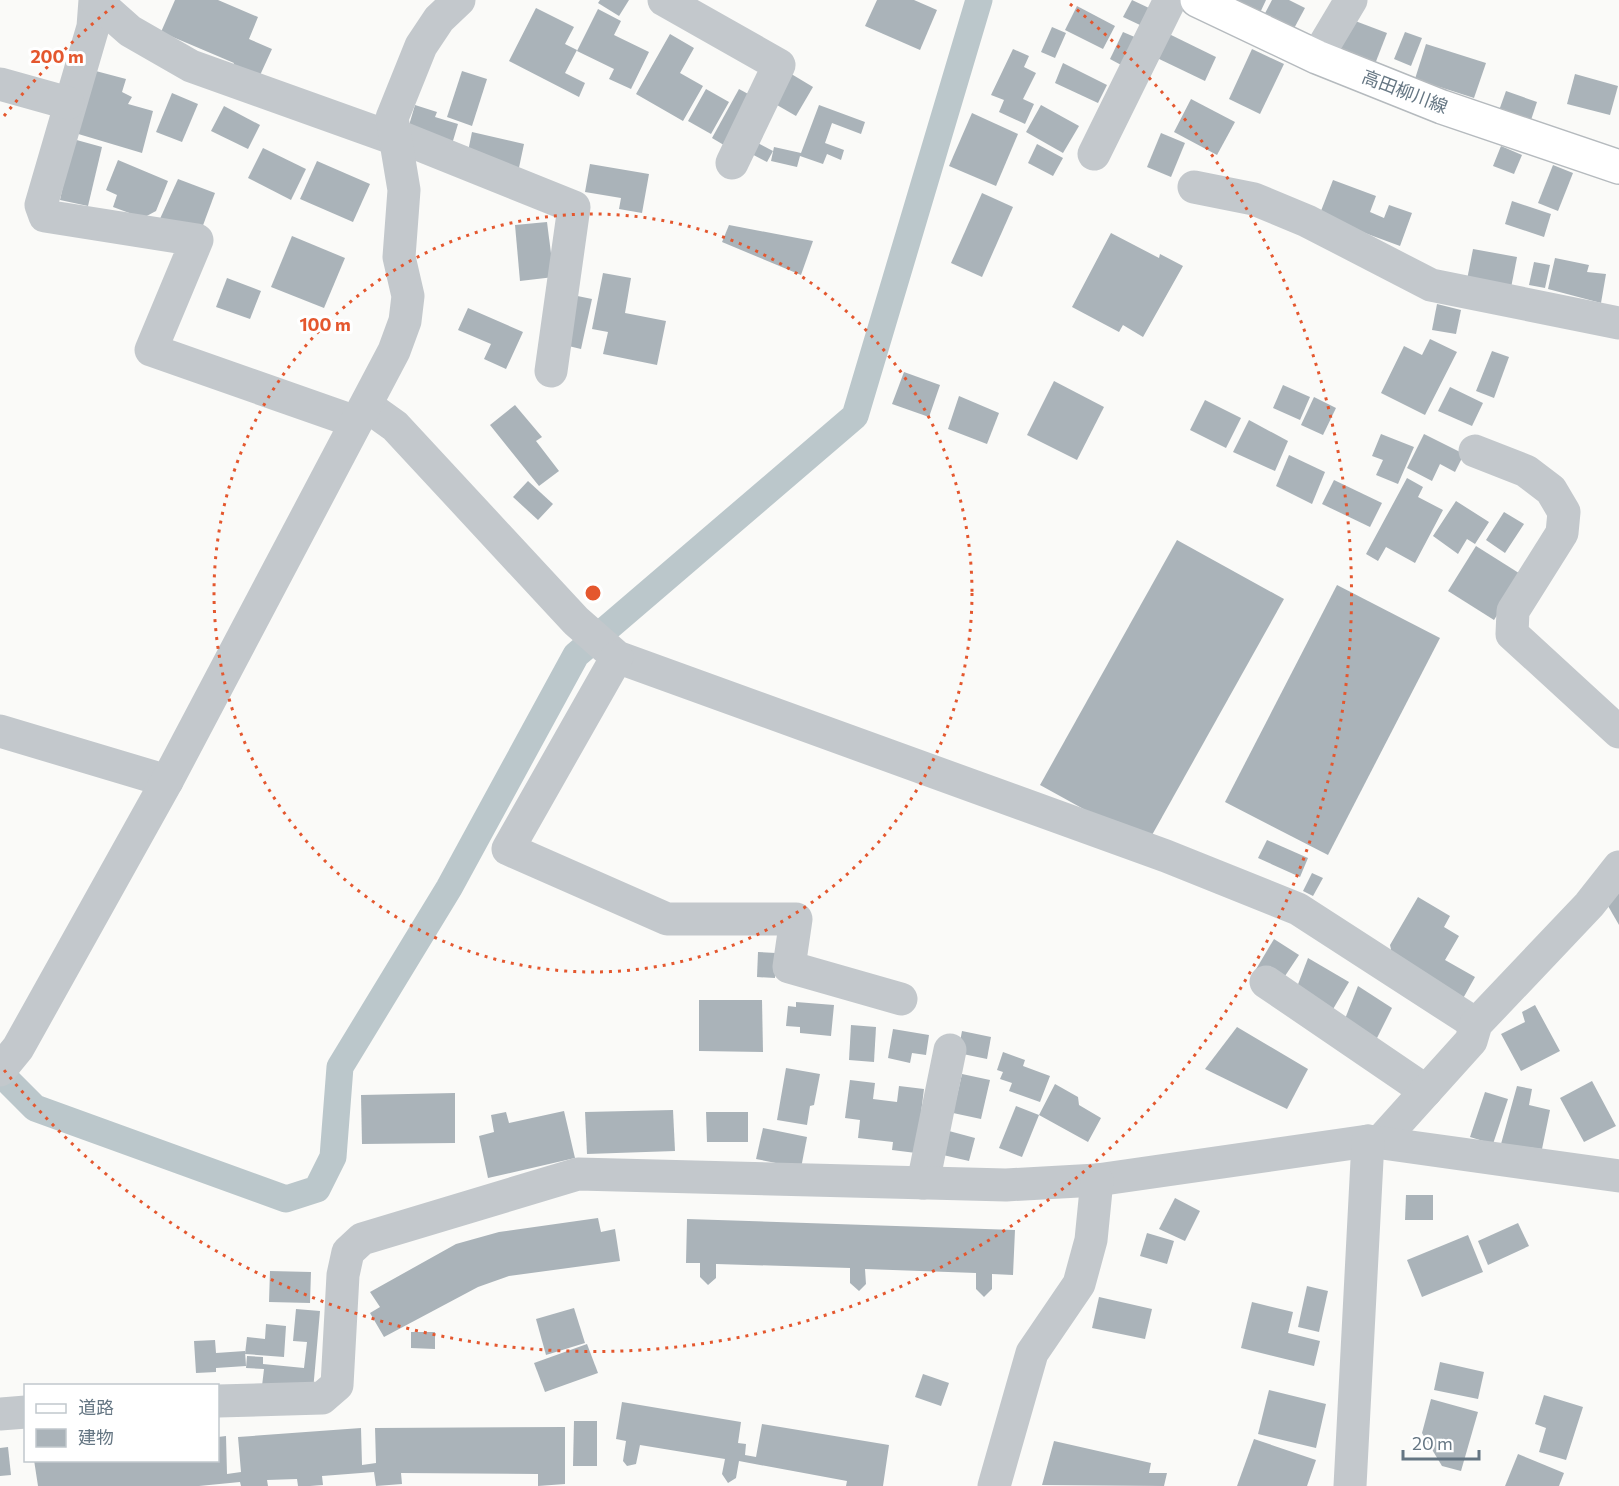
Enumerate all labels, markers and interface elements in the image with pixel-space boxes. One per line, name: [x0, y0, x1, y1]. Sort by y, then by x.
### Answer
text: 200 m: [30, 45, 84, 67]
street label: 高田柳川線: [1359, 65, 1451, 117]
text: 100 m: [299, 313, 351, 335]
centre of rings: [583, 583, 603, 603]
legend: [24, 1384, 219, 1462]
text: 道路: [78, 1396, 114, 1418]
scale bar: [1403, 1423, 1480, 1461]
text: 建物: [78, 1426, 114, 1448]
text: 20 m: [1412, 1432, 1453, 1454]

